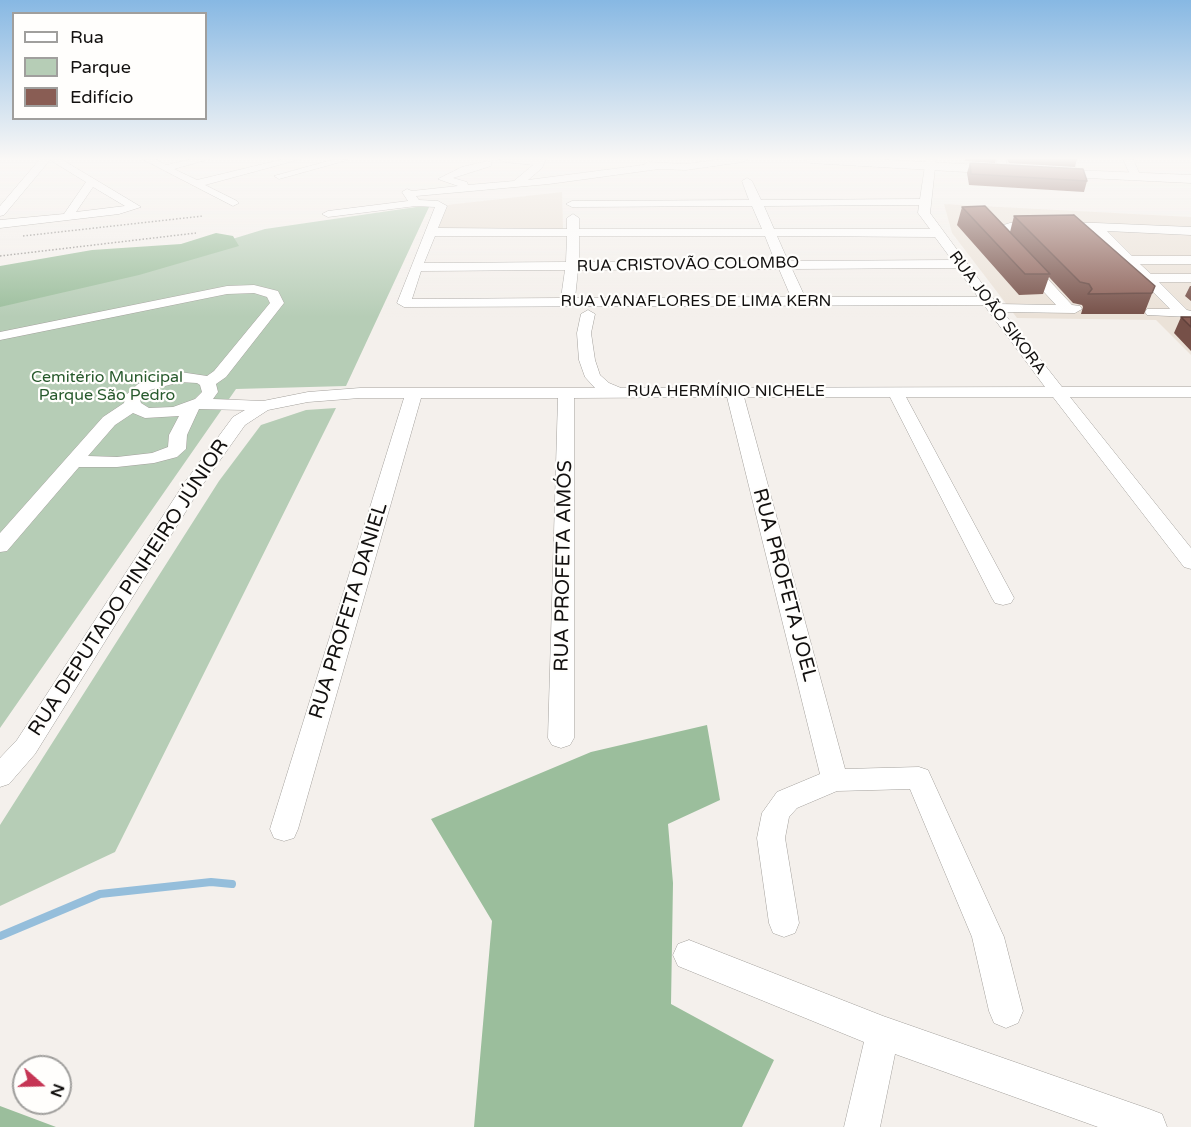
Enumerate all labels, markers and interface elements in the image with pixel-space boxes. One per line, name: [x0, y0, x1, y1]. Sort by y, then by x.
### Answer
legend: [12, 12, 207, 120]
text: Rua: [70, 26, 104, 48]
text: Parque: [70, 56, 131, 78]
text: Edifício: [70, 86, 133, 108]
street label: RUA JOÃO SIKORA: [944, 248, 1050, 378]
street label: RUA CRISTOVÃO COLOMBO: [577, 253, 799, 277]
street label: RUA VANAFLORES DE LIMA KERN: [561, 292, 831, 312]
park label: Cemitério Municipal Parque São Pedro: [31, 368, 183, 406]
street label: RUA HERMÍNIO NICHELE: [627, 382, 825, 402]
street label: RUA DEPUTADO PINHEIRO JÚNIOR: [24, 435, 234, 741]
street label: RUA PROFETA AMÓS: [550, 460, 578, 672]
street label: RUA PROFETA JOEL: [747, 486, 821, 684]
street label: RUA PROFETA DANIEL: [305, 500, 393, 722]
north arrow: [12, 1055, 72, 1115]
text: N: [45, 1081, 69, 1100]

